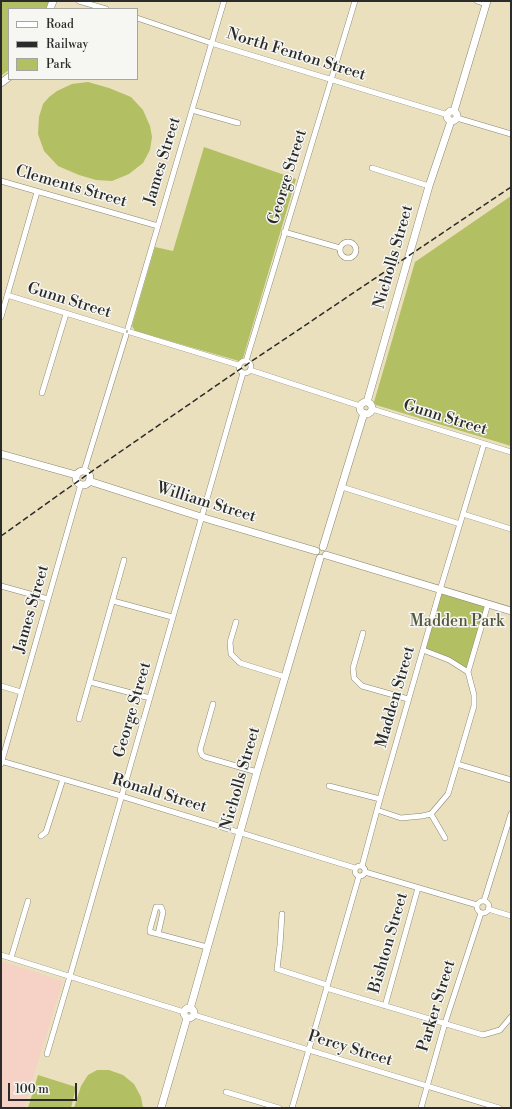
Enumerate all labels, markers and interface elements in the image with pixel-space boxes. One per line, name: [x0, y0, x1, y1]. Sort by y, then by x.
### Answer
legend: [8, 8, 138, 80]
text: Road: [46, 17, 74, 32]
street label: North Fenton Street: [224, 25, 368, 85]
text: Railway: [46, 37, 88, 52]
text: Park: [46, 57, 71, 72]
street label: James Street: [141, 115, 185, 207]
street label: George Street: [264, 127, 312, 227]
street label: Clements Street: [13, 162, 129, 212]
street label: Nicholls Street: [370, 203, 418, 311]
street label: Gunn Street: [25, 279, 113, 323]
street label: Gunn Street: [401, 396, 489, 440]
street label: William Street: [154, 479, 258, 527]
street label: James Street: [10, 563, 54, 655]
park label: Madden Park: [410, 612, 504, 632]
street label: Madden Street: [372, 644, 420, 750]
street label: George Street: [110, 660, 156, 760]
street label: Nicholls Street: [217, 725, 265, 833]
street label: Ronald Street: [109, 770, 209, 818]
street label: Bishton Street: [365, 890, 413, 996]
street label: Parker Street: [414, 958, 460, 1054]
street label: Percy Street: [305, 1027, 395, 1071]
scale bar: [10, 1075, 79, 1101]
text: 100 m: [15, 1082, 49, 1097]

